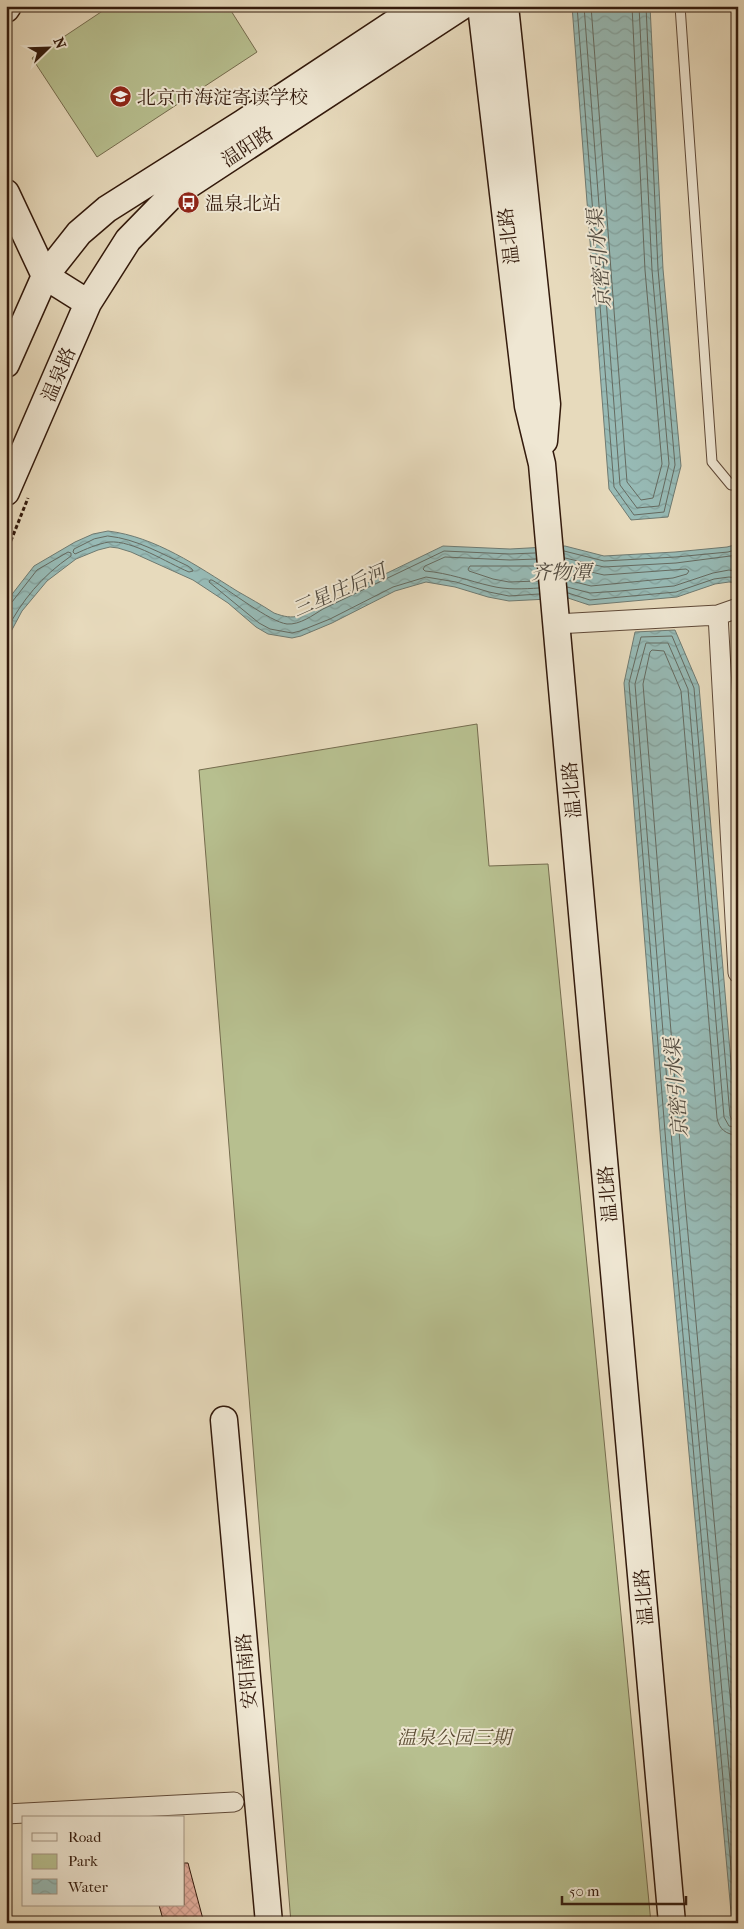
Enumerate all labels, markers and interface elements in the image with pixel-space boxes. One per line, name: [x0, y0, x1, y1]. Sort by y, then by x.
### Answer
north arrow: [22, 22, 72, 72]
text: N: [50, 35, 70, 52]
school or university icon: 北京市海淀寄读学校: [109, 85, 133, 109]
place label: 北京市海淀寄读学校: [137, 87, 308, 109]
street label: 温阳路: [218, 122, 277, 172]
bus stop icon: 温泉北站: [177, 191, 201, 215]
place label: 温泉北站: [205, 193, 281, 215]
water label: 京密引水渠: [583, 205, 615, 310]
street label: 温北路: [495, 206, 523, 266]
street label: 温泉路: [38, 344, 80, 405]
water label: 三星庄后河: [289, 558, 392, 621]
water label: 齐物潭: [531, 561, 594, 584]
street label: 温北路: [559, 761, 585, 819]
water label: 京密引水渠: [660, 1034, 692, 1139]
street label: 温北路: [595, 1165, 621, 1223]
street label: 温北路: [631, 1568, 657, 1626]
street label: 安阳南路: [233, 1632, 261, 1710]
park label: 温泉公园三期: [397, 1727, 514, 1749]
legend: [22, 1816, 185, 1906]
text: Road: [68, 1828, 102, 1846]
text: Park: [68, 1852, 98, 1870]
scale bar: [562, 1874, 685, 1906]
text: Water: [67, 1878, 108, 1896]
text: 50 m: [569, 1882, 600, 1900]

